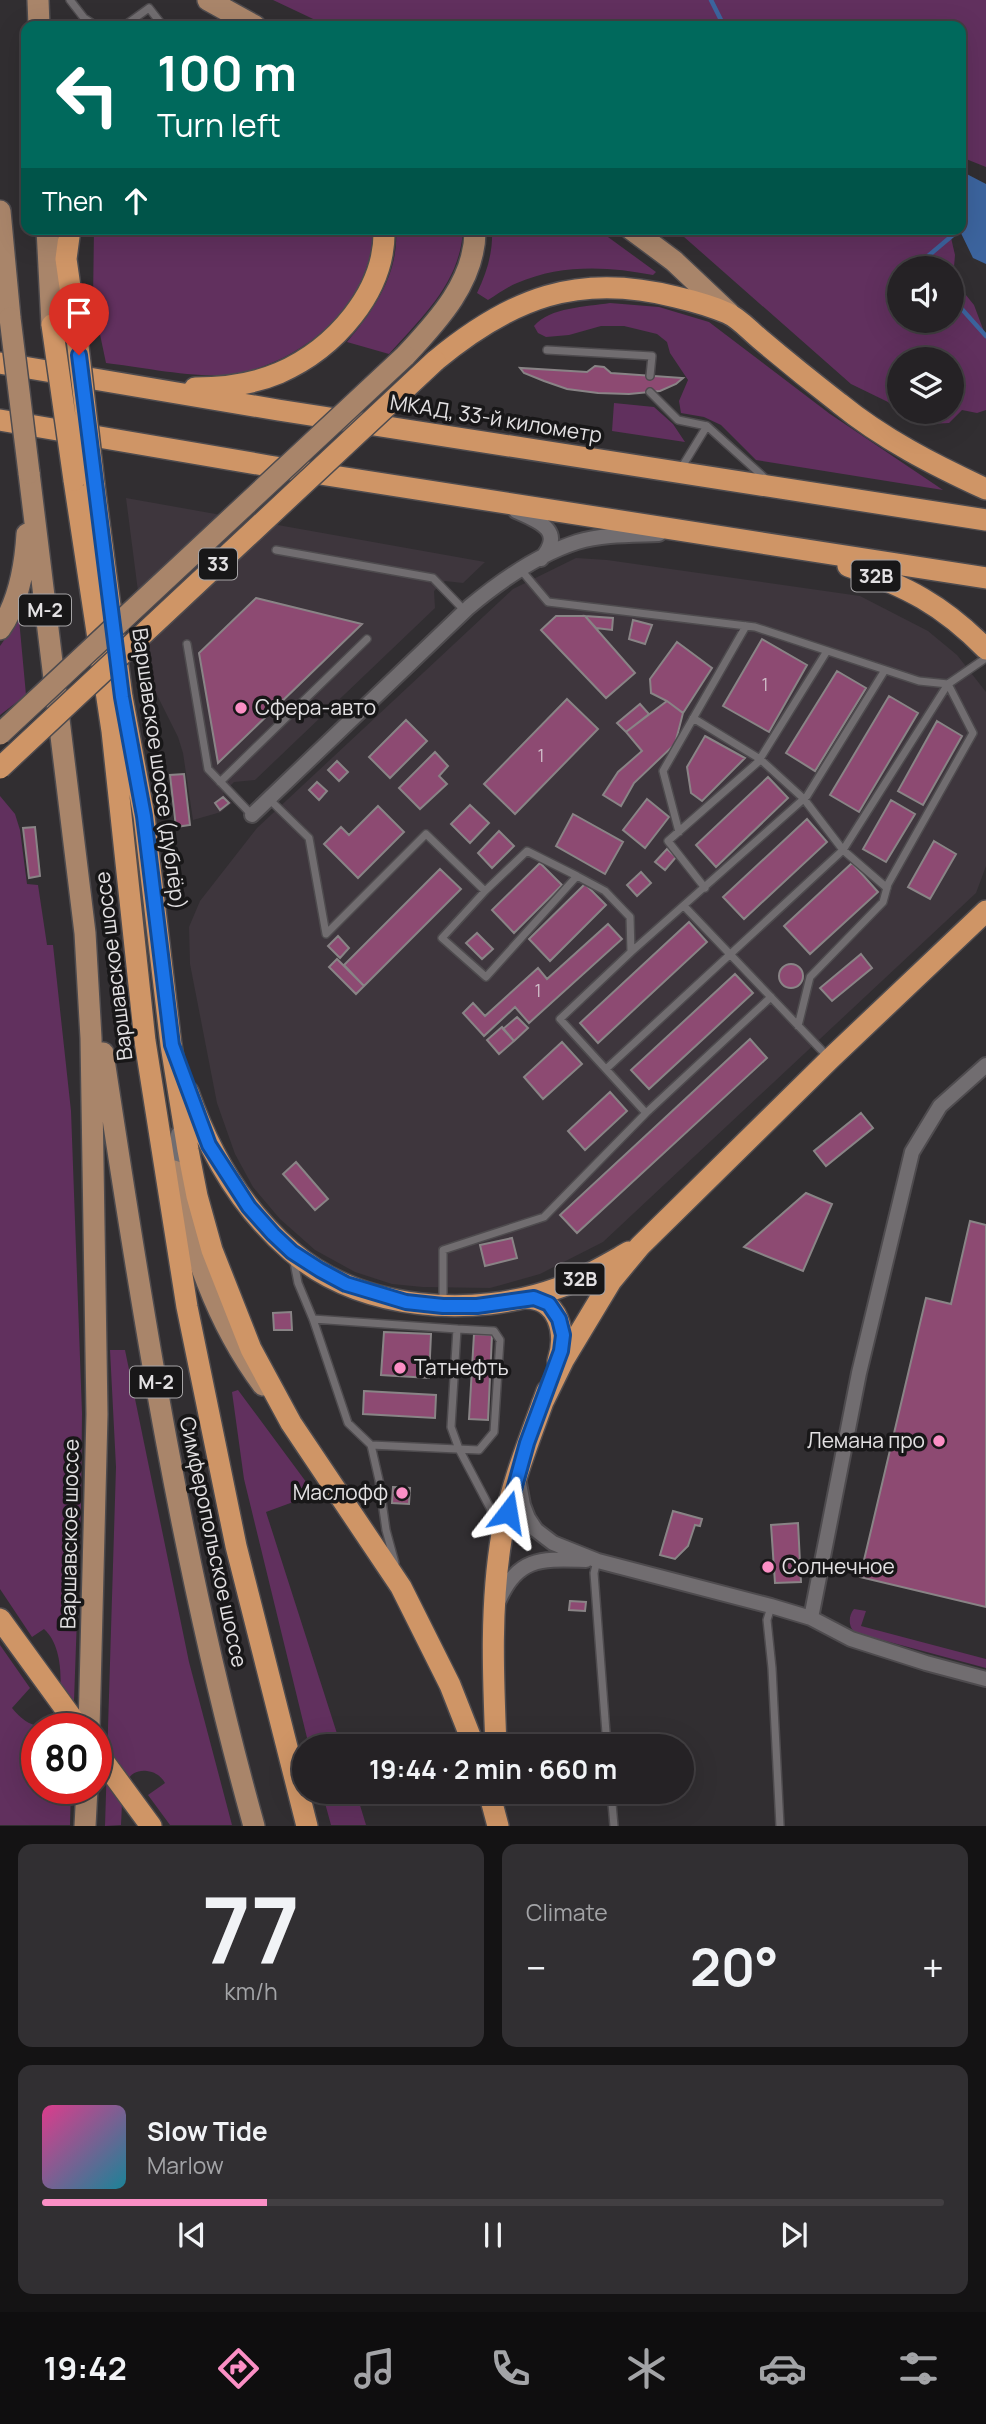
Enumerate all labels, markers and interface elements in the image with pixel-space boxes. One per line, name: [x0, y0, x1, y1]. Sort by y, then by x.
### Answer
text: 100 m: [157, 39, 297, 106]
icon: left: [42, 49, 133, 140]
text: Turn left: [157, 103, 281, 147]
icon: ahead: [117, 182, 155, 220]
text: Then: [42, 183, 103, 219]
map controls: [887, 256, 964, 424]
button: sound: [887, 256, 964, 333]
pin: [49, 283, 109, 355]
icon: arrive: [60, 294, 98, 332]
button: layers: [887, 347, 964, 424]
street label: МКАД, 33-й километр: [388, 387, 604, 449]
road number: 33: [199, 548, 237, 580]
road number: 32B: [852, 561, 900, 592]
road number: М-2: [19, 594, 71, 625]
street label: Варшавское шоссе (дублёр): [126, 626, 194, 911]
house number: 1: [761, 672, 769, 696]
place label: Сфера-авто: [255, 693, 376, 721]
marker: Сфера-авто: [233, 700, 249, 716]
house number: 1: [537, 743, 545, 767]
street label: Варшавское шоссе: [88, 870, 138, 1062]
house number: 1: [534, 978, 542, 1002]
road number: 32B: [556, 1264, 604, 1294]
place label: Татнефть: [414, 1353, 509, 1381]
marker: Татнефть: [392, 1360, 408, 1376]
road number: М-2: [130, 1366, 182, 1398]
street label: Симферопольское шоссе: [174, 1414, 254, 1670]
place label: Лемана про: [807, 1426, 925, 1454]
marker: Лемана про: [931, 1433, 947, 1449]
street label: Варшавское шоссе: [53, 1439, 85, 1629]
position arrow: [471, 1475, 545, 1549]
place label: Маслофф: [293, 1478, 388, 1506]
marker: Маслофф: [394, 1485, 410, 1501]
place label: Солнечное: [782, 1552, 895, 1580]
marker: Солнечное: [760, 1559, 776, 1575]
speed limit sign: 80: [21, 1713, 112, 1804]
text: 19:44 · 2 min · 660 m: [369, 1751, 617, 1787]
text: 77: [202, 1867, 300, 1991]
text: Climate: [526, 1896, 608, 1928]
text: 20°: [690, 1931, 779, 2002]
text: −: [526, 1941, 547, 1993]
text: +: [922, 1941, 944, 1993]
text: km/h: [224, 1975, 278, 2007]
text: Slow Tide: [147, 2113, 268, 2149]
text: Marlow: [147, 2149, 224, 2181]
icon: previous: [173, 2216, 211, 2254]
icon: pause: [474, 2216, 512, 2254]
icon: next: [775, 2216, 813, 2254]
icon: directions: [214, 2344, 263, 2393]
icon: music: [350, 2344, 399, 2393]
icon: phone: [486, 2344, 535, 2393]
icon: climate: [622, 2344, 671, 2393]
icon: car: [758, 2344, 807, 2393]
icon: filters: [894, 2344, 943, 2393]
text: 19:42: [43, 2346, 127, 2390]

